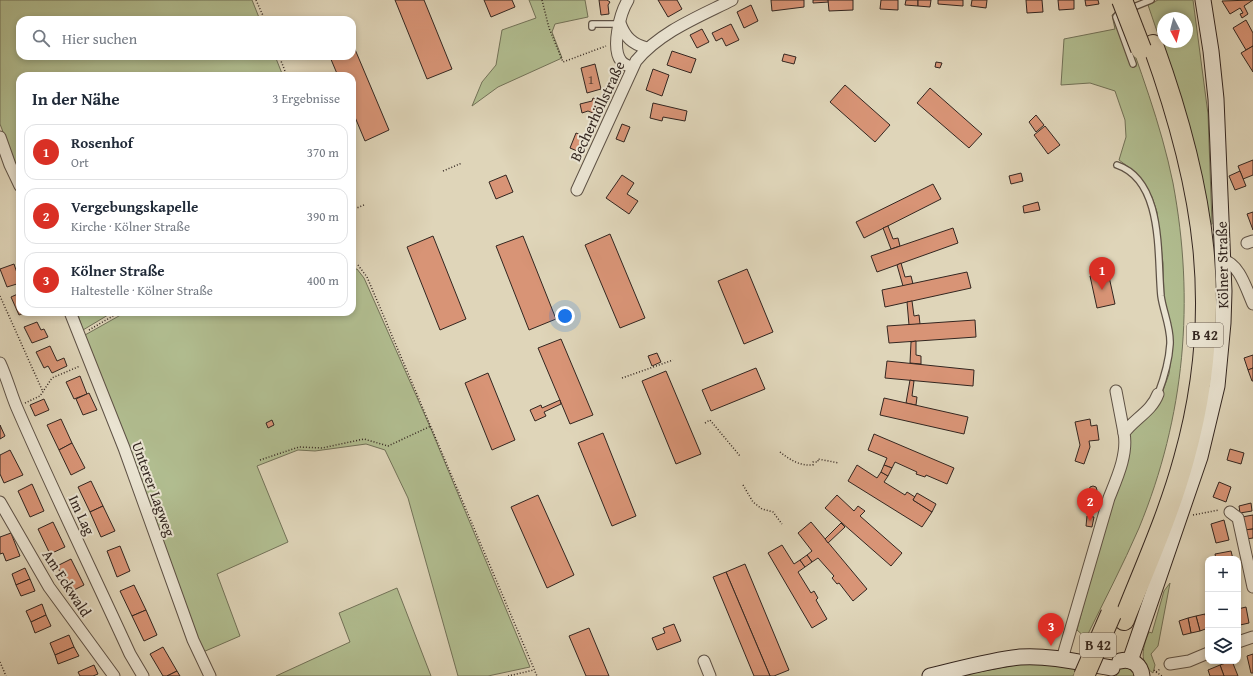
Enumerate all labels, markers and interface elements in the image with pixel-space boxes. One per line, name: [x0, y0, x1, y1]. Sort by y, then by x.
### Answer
north arrow: [1157, 12, 1193, 48]
search box: [16, 16, 356, 60]
icon: search: [30, 27, 52, 49]
text: Hier suchen: [62, 28, 137, 49]
street label: Becherhöllstraße: [565, 57, 629, 165]
house number: 1: [588, 70, 594, 89]
text: In der Nähe: [32, 86, 120, 111]
text: 3 Ergebnisse: [272, 89, 340, 108]
text: Rosenhof: [71, 132, 133, 153]
text: 1: [43, 143, 49, 162]
text: 370 m: [307, 143, 339, 162]
text: Ort: [71, 153, 89, 172]
text: Vergebungskapelle: [71, 196, 199, 217]
text: 2: [43, 207, 49, 226]
text: 390 m: [307, 207, 339, 226]
text: Kirche · Kölner Straße: [71, 217, 190, 236]
street label: Kölner Straße: [1211, 221, 1233, 309]
pin: 1: [1089, 257, 1115, 290]
text: Kölner Straße: [71, 260, 165, 281]
text: 3: [43, 271, 49, 290]
text: 400 m: [307, 271, 339, 290]
text: Haltestelle · Kölner Straße: [71, 281, 213, 300]
your location: [555, 306, 575, 326]
road number: B 42: [1187, 323, 1223, 347]
street label: Unterer Lagweg: [127, 438, 181, 540]
pin: 2: [1077, 488, 1103, 521]
street label: Im Lag: [64, 492, 101, 539]
street label: Am Eckwald: [37, 545, 97, 621]
map controls: [1205, 556, 1241, 664]
button: +: [1205, 556, 1241, 592]
button: −: [1205, 592, 1241, 628]
pin: 3: [1038, 613, 1064, 646]
button: layers: [1205, 628, 1241, 664]
road number: B 42: [1080, 633, 1116, 657]

